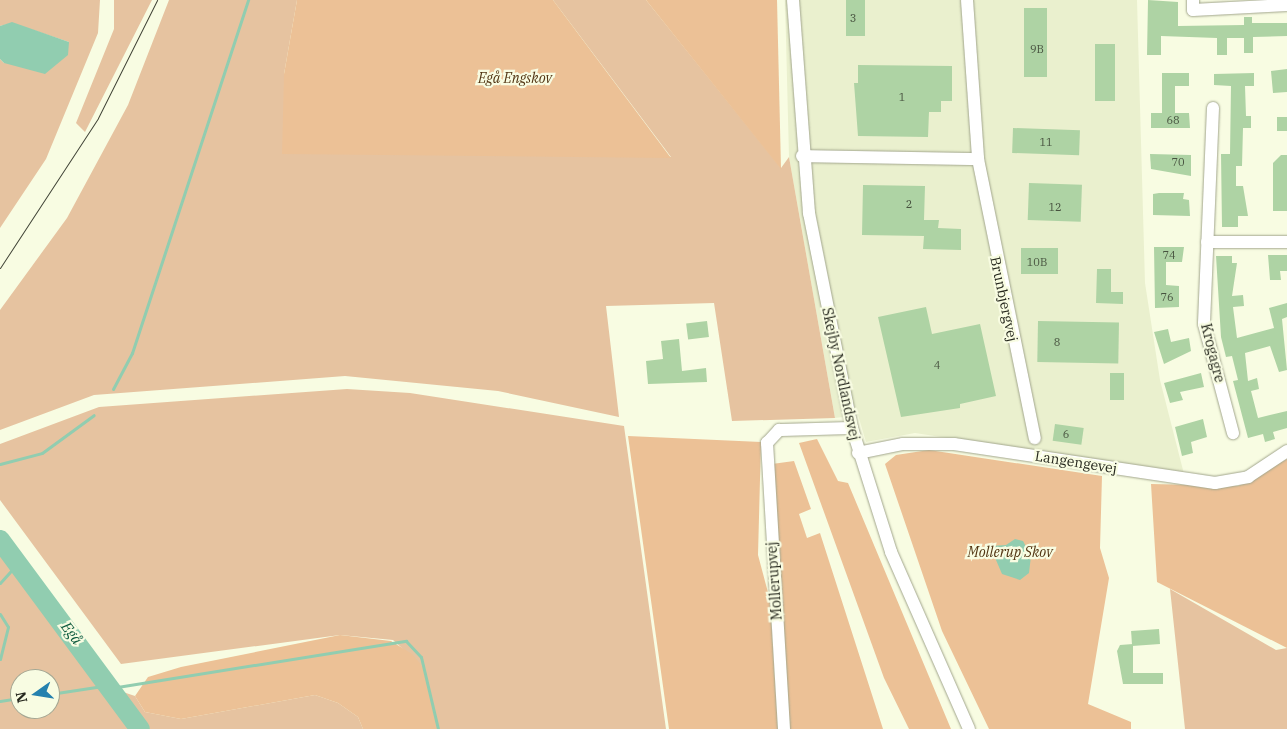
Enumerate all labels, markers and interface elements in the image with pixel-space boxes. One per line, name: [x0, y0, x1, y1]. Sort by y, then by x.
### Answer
house number: 3: [850, 11, 856, 25]
house number: 9B: [1030, 42, 1044, 56]
park label: Egå Engskov: [478, 70, 552, 86]
house number: 1: [899, 90, 905, 104]
house number: 68: [1166, 113, 1180, 127]
house number: 11: [1039, 135, 1053, 149]
house number: 70: [1171, 155, 1185, 169]
house number: 2: [906, 197, 912, 211]
house number: 12: [1048, 200, 1062, 214]
house number: 74: [1162, 248, 1176, 262]
street label: Brunbjergvej: [987, 255, 1021, 343]
house number: 10B: [1027, 255, 1047, 269]
house number: 76: [1160, 290, 1174, 304]
street label: Skejby Nordlandsvej: [819, 306, 863, 442]
street label: Krogagre: [1198, 322, 1228, 384]
house number: 8: [1054, 335, 1060, 349]
house number: 4: [934, 358, 940, 372]
house number: 6: [1063, 427, 1069, 441]
street label: Langengevej: [1034, 447, 1118, 477]
street label: Mollerupvej: [763, 541, 785, 621]
park label: Mollerup Skov: [967, 544, 1053, 560]
water label: Egå: [58, 618, 86, 648]
north arrow: [10, 669, 60, 719]
text: N: [11, 690, 31, 705]

